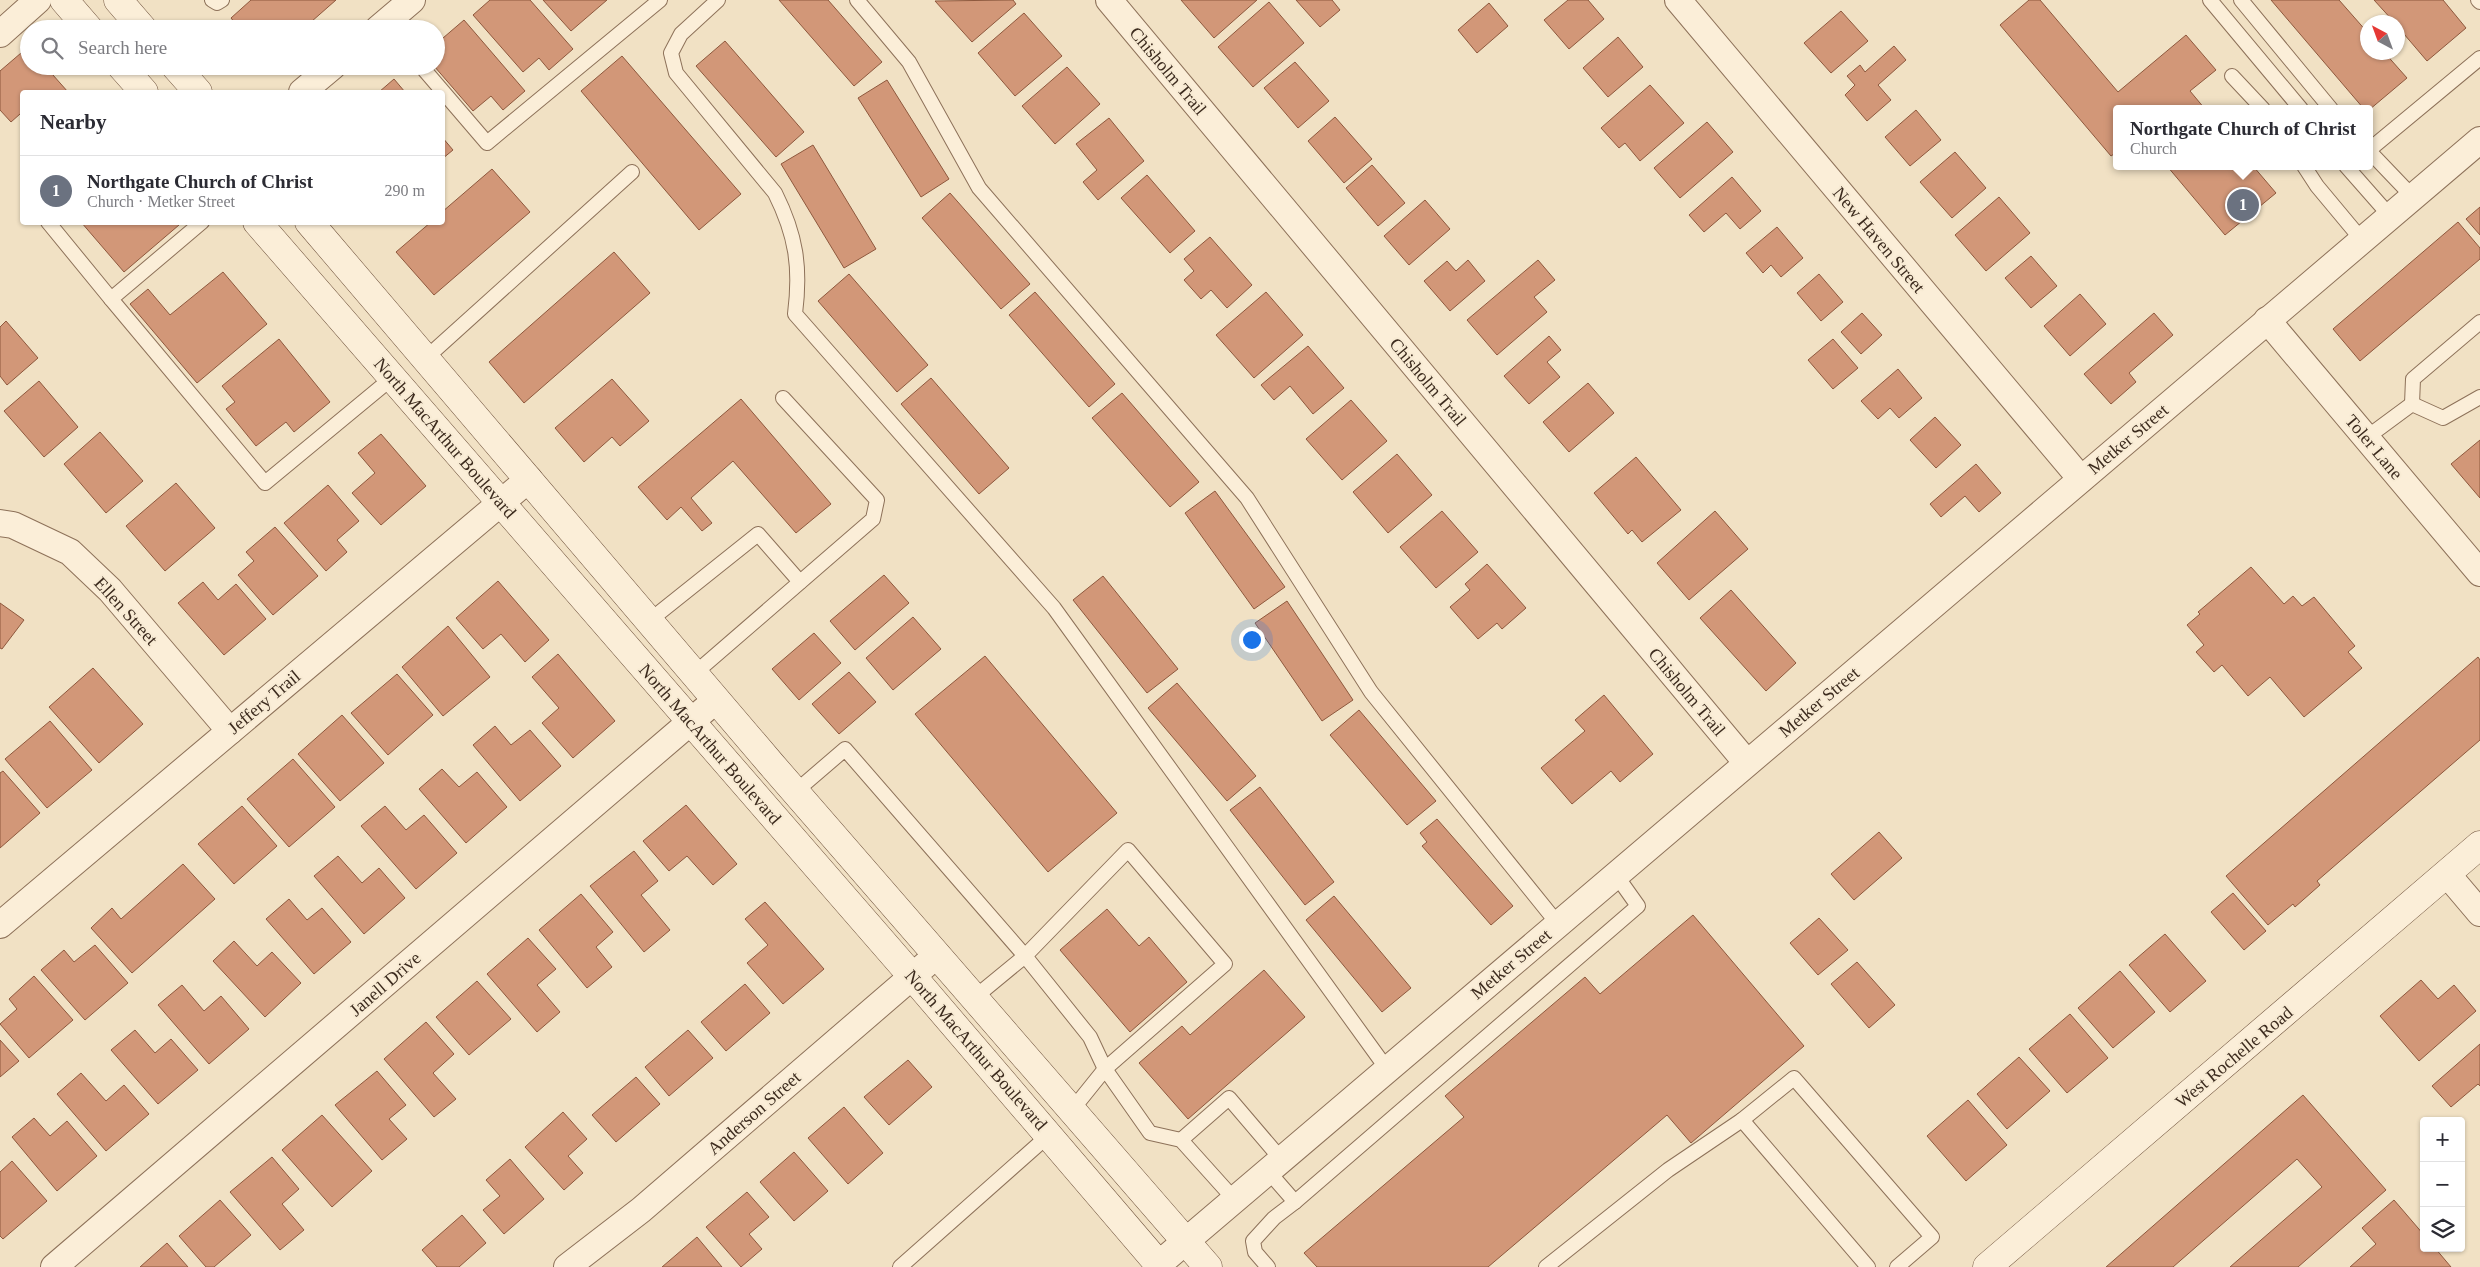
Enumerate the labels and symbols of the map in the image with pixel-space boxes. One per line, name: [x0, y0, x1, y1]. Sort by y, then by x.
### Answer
north arrow: [2360, 15, 2405, 60]
street label: Chisholm Trail: [1125, 23, 1211, 119]
street label: New Haven Street: [1829, 183, 1929, 297]
pin: 1: [2227, 186, 2259, 224]
street label: Chisholm Trail: [1385, 334, 1471, 430]
street label: North MacArthur Boulevard: [370, 354, 520, 522]
street label: Metker Street: [2084, 400, 2172, 478]
street label: Toler Lane: [2341, 411, 2407, 483]
street label: Ellen Street: [90, 573, 162, 649]
your location: [1239, 627, 1265, 653]
street label: Chisholm Trail: [1644, 644, 1730, 740]
street label: North MacArthur Boulevard: [635, 660, 785, 828]
street label: Metker Street: [1775, 663, 1863, 741]
street label: Jeffery Trail: [224, 666, 304, 738]
street label: Metker Street: [1467, 925, 1555, 1003]
street label: Janell Drive: [345, 948, 425, 1020]
street label: North MacArthur Boulevard: [901, 966, 1051, 1134]
street label: West Rochelle Road: [2171, 1002, 2297, 1112]
street label: Anderson Street: [703, 1067, 805, 1159]

